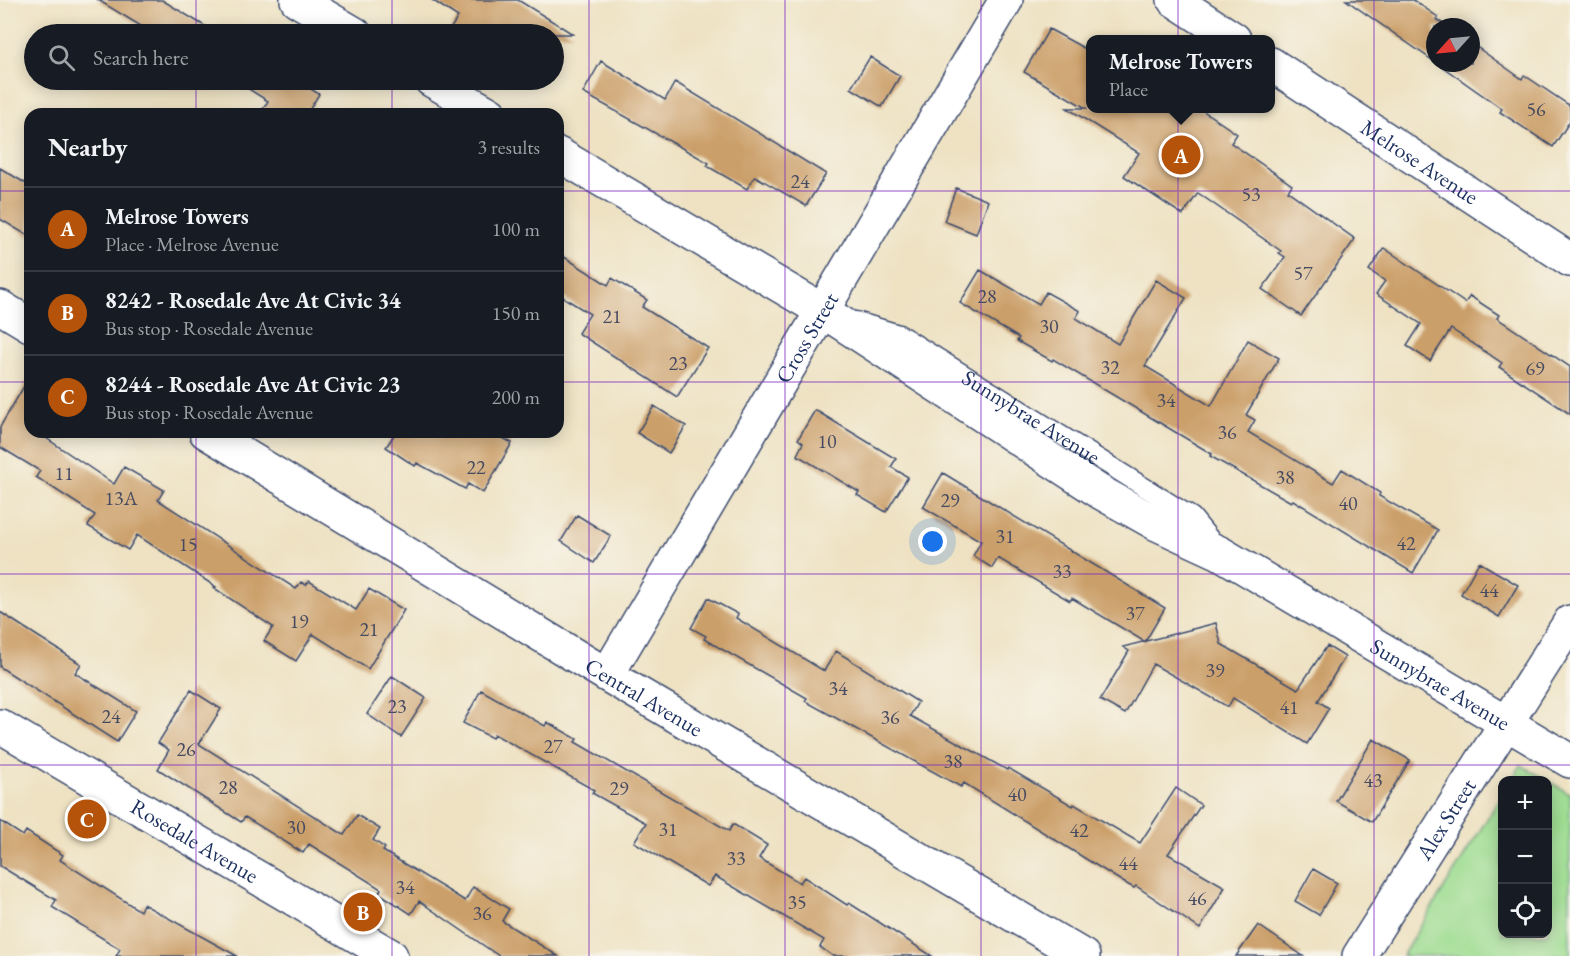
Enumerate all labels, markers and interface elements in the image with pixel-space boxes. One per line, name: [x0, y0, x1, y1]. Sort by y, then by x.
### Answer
north arrow: [1426, 18, 1480, 72]
search box: [24, 24, 564, 90]
popup: [1086, 35, 1275, 113]
icon: search: [45, 41, 78, 74]
text: Search here: [93, 43, 188, 72]
text: Melrose Towers: [1109, 47, 1252, 76]
text: Place: [1109, 76, 1148, 102]
house number: 56: [1526, 96, 1546, 122]
street label: Melrose Avenue: [1355, 113, 1484, 211]
text: Nearby: [48, 130, 128, 164]
pin: A: [1162, 132, 1200, 178]
text: 3 results: [477, 134, 540, 160]
house number: 24: [790, 168, 810, 194]
house number: 53: [1241, 181, 1261, 207]
text: Melrose Towers: [105, 202, 249, 231]
text: A: [60, 216, 75, 242]
text: 100 m: [492, 216, 540, 242]
text: Place · Melrose Avenue: [105, 231, 279, 257]
house number: 57: [1293, 260, 1313, 286]
house number: 28: [977, 283, 997, 309]
text: 8242 - Rosedale Ave At Civic 34: [105, 286, 401, 315]
street label: Cross Street: [769, 287, 845, 389]
text: B: [61, 300, 74, 326]
text: 150 m: [492, 300, 540, 326]
house number: 21: [602, 303, 622, 329]
house number: 30: [1039, 313, 1059, 339]
text: Bus stop · Rosedale Avenue: [105, 315, 313, 341]
house number: 23: [668, 350, 688, 376]
house number: 32: [1100, 354, 1120, 380]
house number: 69: [1525, 355, 1545, 381]
street label: Sunnybrae Avenue: [957, 363, 1106, 471]
text: 8244 - Rosedale Ave At Civic 23: [105, 370, 401, 399]
text: C: [60, 384, 75, 410]
text: 200 m: [492, 384, 540, 410]
house number: 34: [1156, 387, 1176, 413]
text: Bus stop · Rosedale Avenue: [105, 399, 313, 425]
house number: 36: [1217, 419, 1237, 445]
house number: 10: [817, 428, 837, 454]
house number: 22: [466, 454, 486, 480]
house number: 11: [54, 460, 74, 486]
house number: 38: [1275, 464, 1295, 490]
house number: 13A: [104, 485, 138, 511]
house number: 29: [940, 487, 960, 513]
house number: 40: [1338, 490, 1358, 516]
house number: 31: [995, 523, 1015, 549]
your location: [918, 527, 947, 556]
house number: 42: [1396, 530, 1416, 556]
house number: 15: [178, 531, 198, 557]
house number: 33: [1052, 558, 1072, 584]
house number: 44: [1479, 577, 1499, 603]
house number: 37: [1125, 600, 1145, 626]
house number: 19: [289, 608, 309, 634]
house number: 21: [359, 616, 379, 642]
street label: Sunnybrae Avenue: [1365, 632, 1516, 737]
street label: Central Avenue: [580, 651, 708, 744]
house number: 39: [1205, 657, 1225, 683]
house number: 34: [828, 675, 848, 701]
house number: 23: [387, 693, 407, 719]
house number: 41: [1279, 694, 1299, 720]
house number: 24: [101, 703, 121, 729]
house number: 36: [880, 704, 900, 730]
house number: 27: [543, 733, 563, 759]
house number: 26: [176, 736, 196, 762]
house number: 38: [943, 748, 963, 774]
house number: 43: [1363, 767, 1383, 793]
street label: Alex Street: [1409, 773, 1483, 866]
house number: 28: [218, 774, 238, 800]
house number: 29: [609, 775, 629, 801]
map controls: [1498, 776, 1552, 938]
button: +: [1498, 776, 1552, 830]
house number: 40: [1007, 781, 1027, 807]
street label: Rosedale Avenue: [125, 792, 264, 890]
pin: C: [68, 796, 106, 842]
house number: 30: [286, 814, 306, 840]
house number: 31: [658, 816, 678, 842]
house number: 42: [1069, 817, 1089, 843]
button: −: [1498, 830, 1552, 884]
house number: 33: [726, 845, 746, 871]
house number: 44: [1118, 850, 1138, 876]
house number: 34: [395, 874, 415, 900]
button: locate: [1498, 884, 1552, 938]
house number: 46: [1187, 885, 1207, 911]
house number: 35: [787, 889, 807, 915]
pin: B: [344, 890, 382, 934]
house number: 36: [472, 900, 492, 926]

